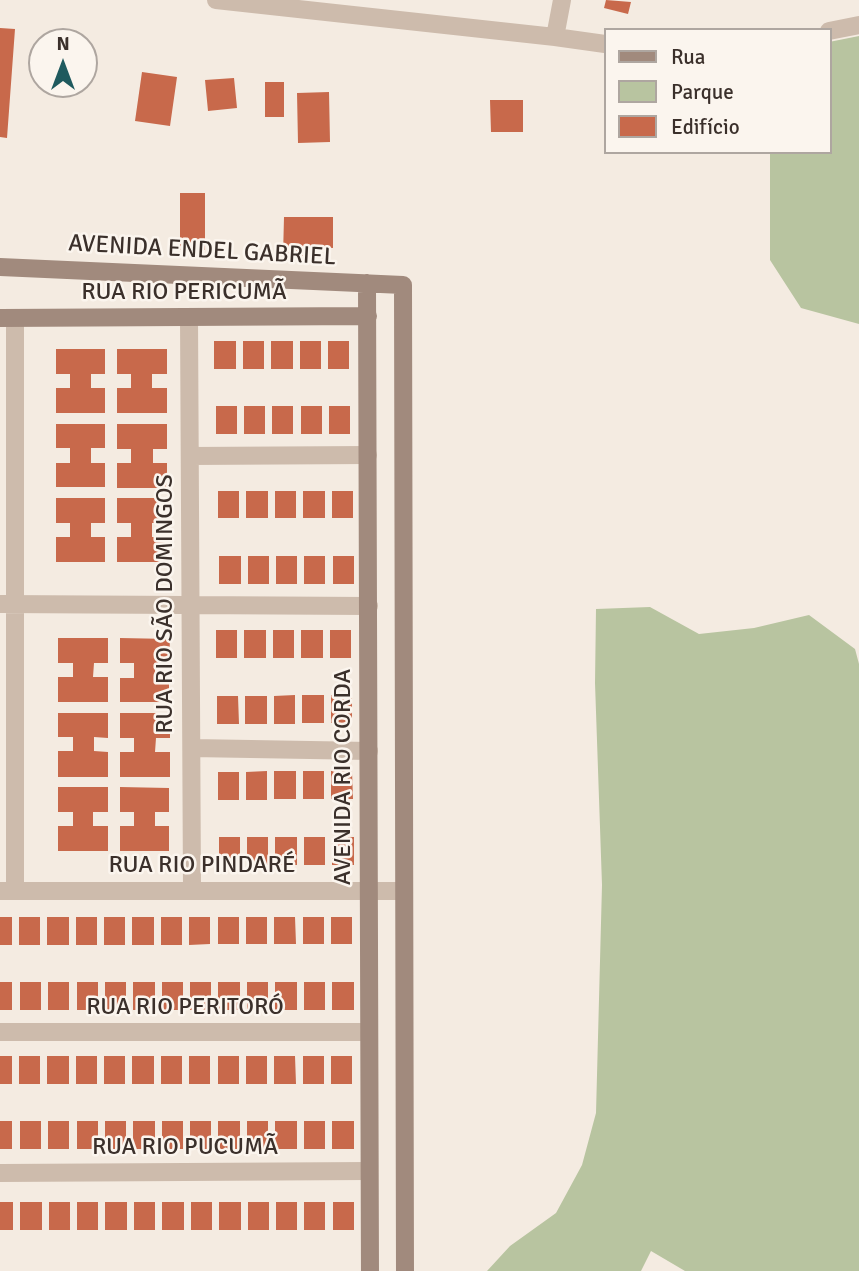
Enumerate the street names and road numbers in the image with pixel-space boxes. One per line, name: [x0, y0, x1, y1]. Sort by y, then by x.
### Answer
street label: AVENIDA ENDEL GABRIEL: [67, 230, 337, 272]
street label: RUA RIO PERICUMÃ: [81, 279, 287, 307]
street label: RUA RIO SÃO DOMINGOS: [152, 474, 180, 734]
street label: AVENIDA RIO CORDA: [330, 669, 358, 885]
street label: RUA RIO PINDARÉ: [108, 852, 296, 880]
street label: RUA RIO PERITORÓ: [86, 994, 284, 1022]
street label: RUA RIO PUCUMÃ: [92, 1134, 278, 1162]

